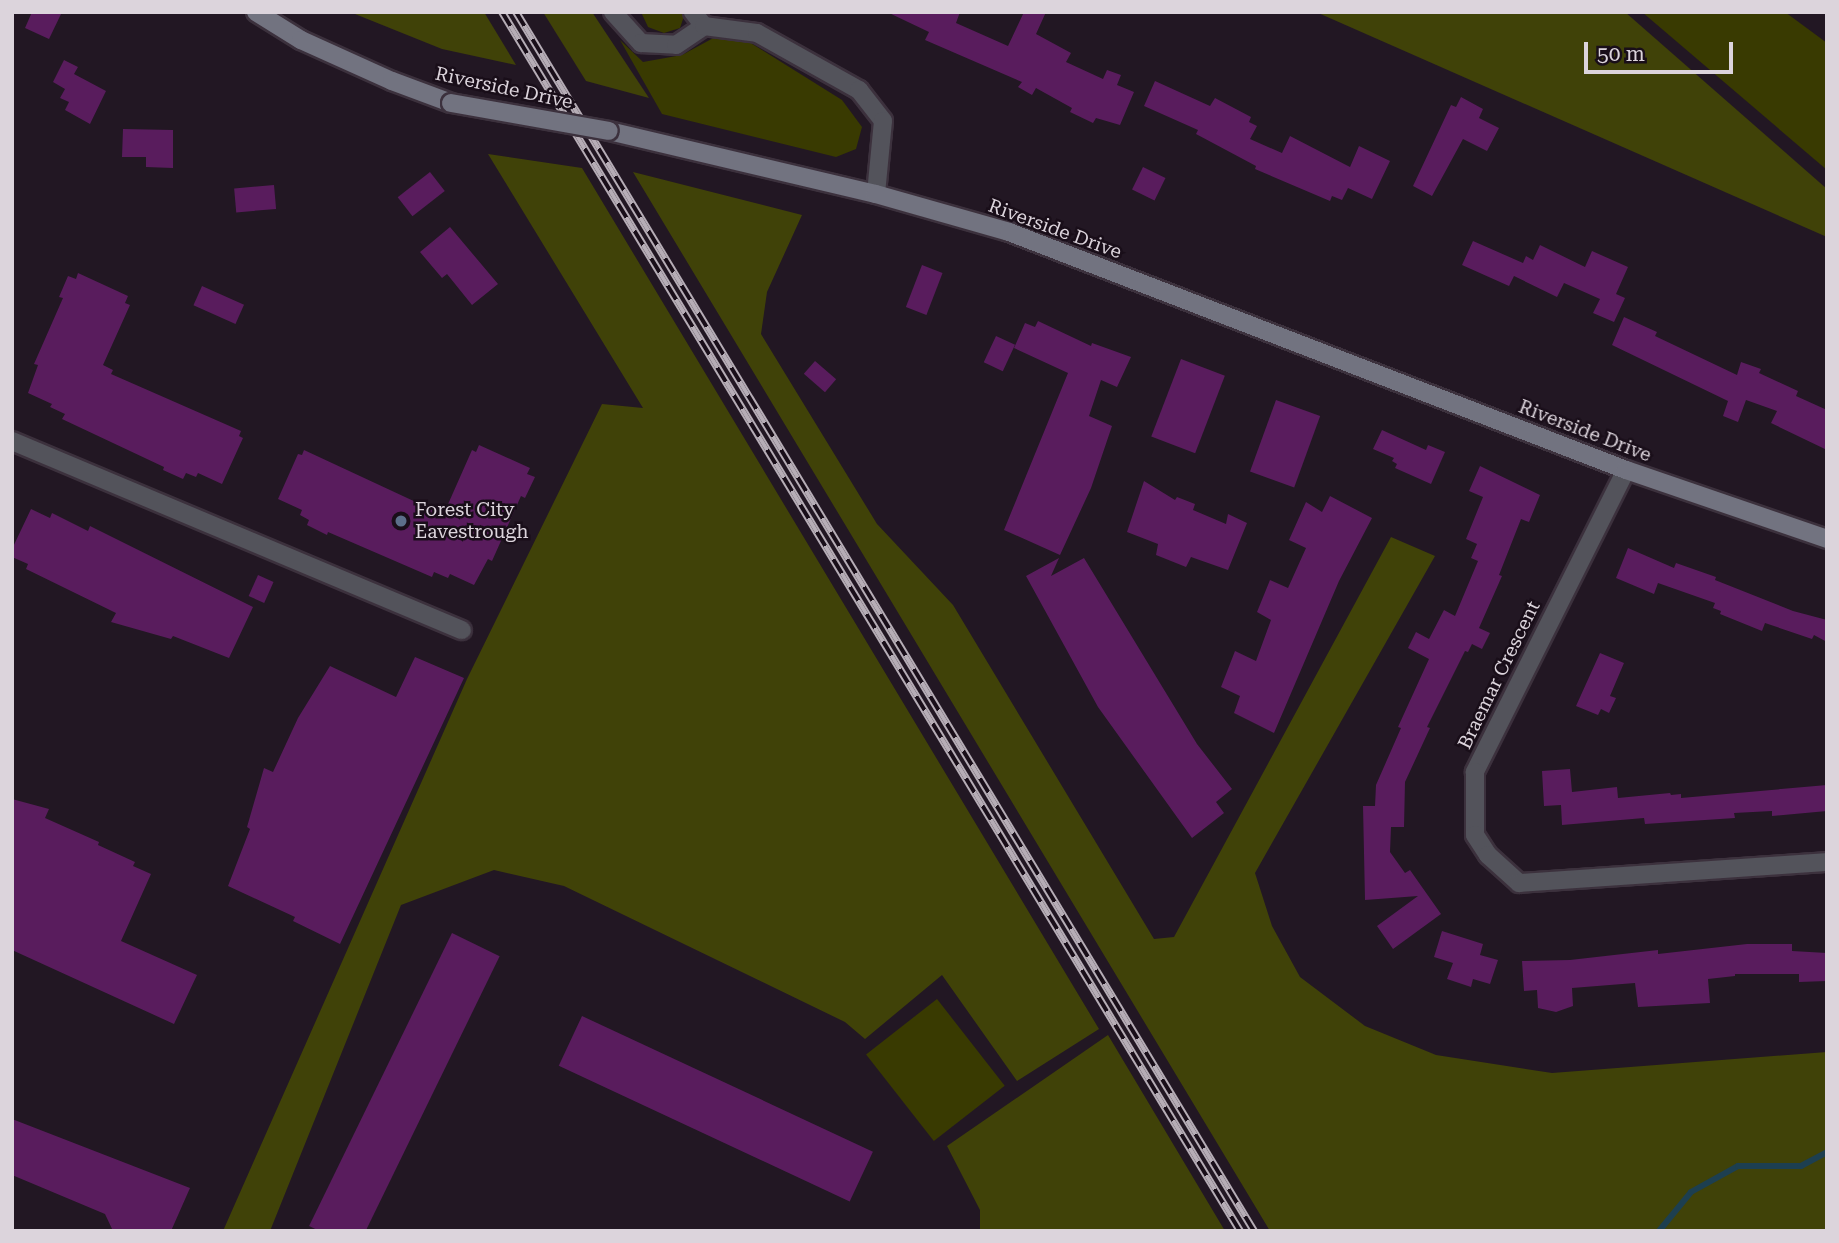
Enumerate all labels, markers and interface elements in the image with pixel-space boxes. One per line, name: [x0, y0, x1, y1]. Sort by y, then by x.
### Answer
scale bar: [1587, 28, 1736, 72]
text: 50 m: [1597, 42, 1645, 66]
street label: Riverside Drive: [433, 62, 575, 114]
street label: Riverside Drive: [985, 194, 1125, 264]
street label: Riverside Drive: [1515, 395, 1655, 467]
place label: Forest City Eavestrough: [415, 499, 528, 543]
marker: Forest City Eavestrough: [393, 513, 409, 529]
street label: Braemar Crescent: [1453, 597, 1545, 753]

